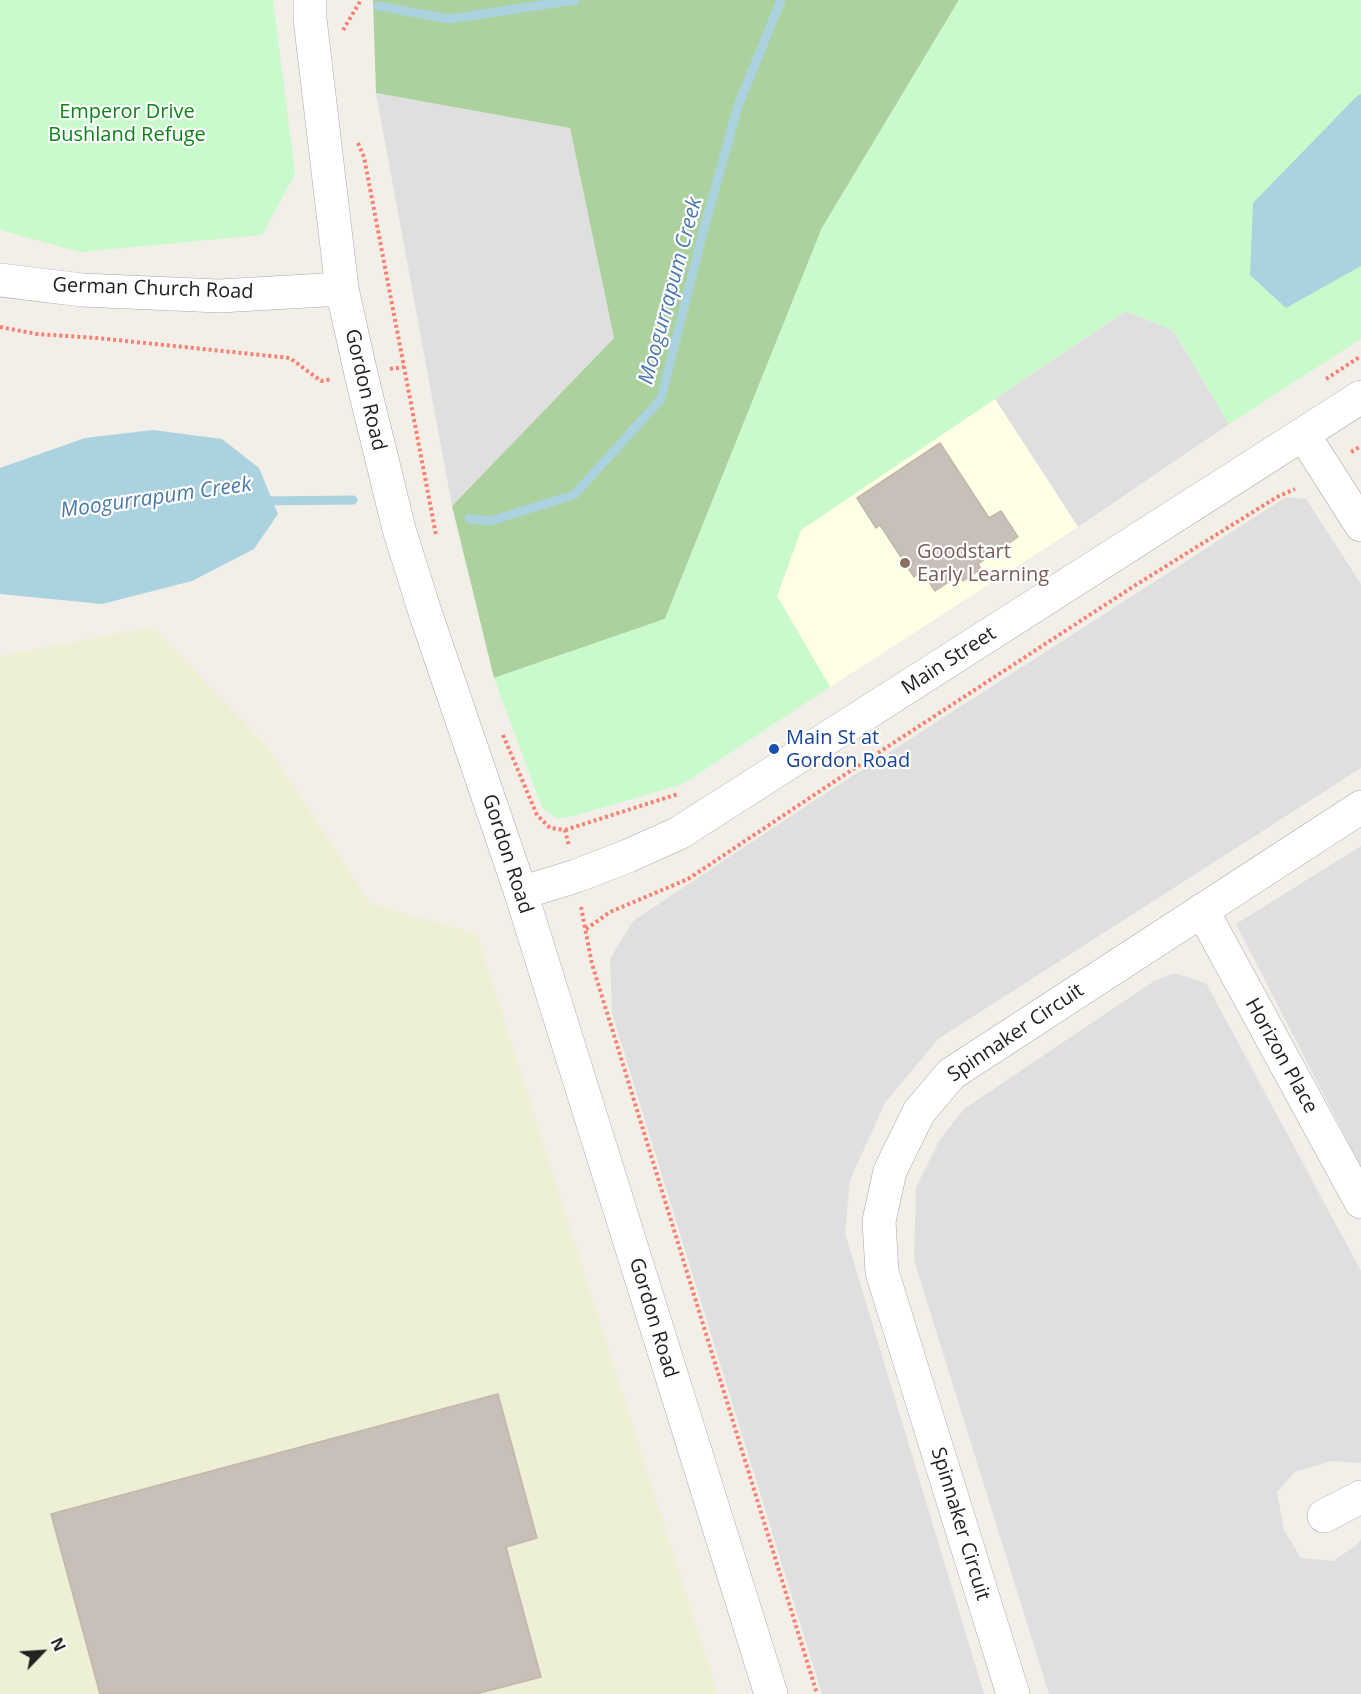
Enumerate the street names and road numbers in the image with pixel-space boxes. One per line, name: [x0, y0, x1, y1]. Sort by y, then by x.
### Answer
street label: German Church Road: [52, 273, 254, 305]
street label: Gordon Road: [339, 327, 391, 453]
street label: Main Street: [897, 622, 1001, 700]
street label: Gordon Road: [476, 791, 538, 917]
street label: Spinnaker Circuit: [943, 979, 1089, 1087]
street label: Horizon Place: [1240, 994, 1322, 1118]
street label: Gordon Road: [623, 1255, 683, 1381]
street label: Spinnaker Circuit: [925, 1445, 995, 1603]

